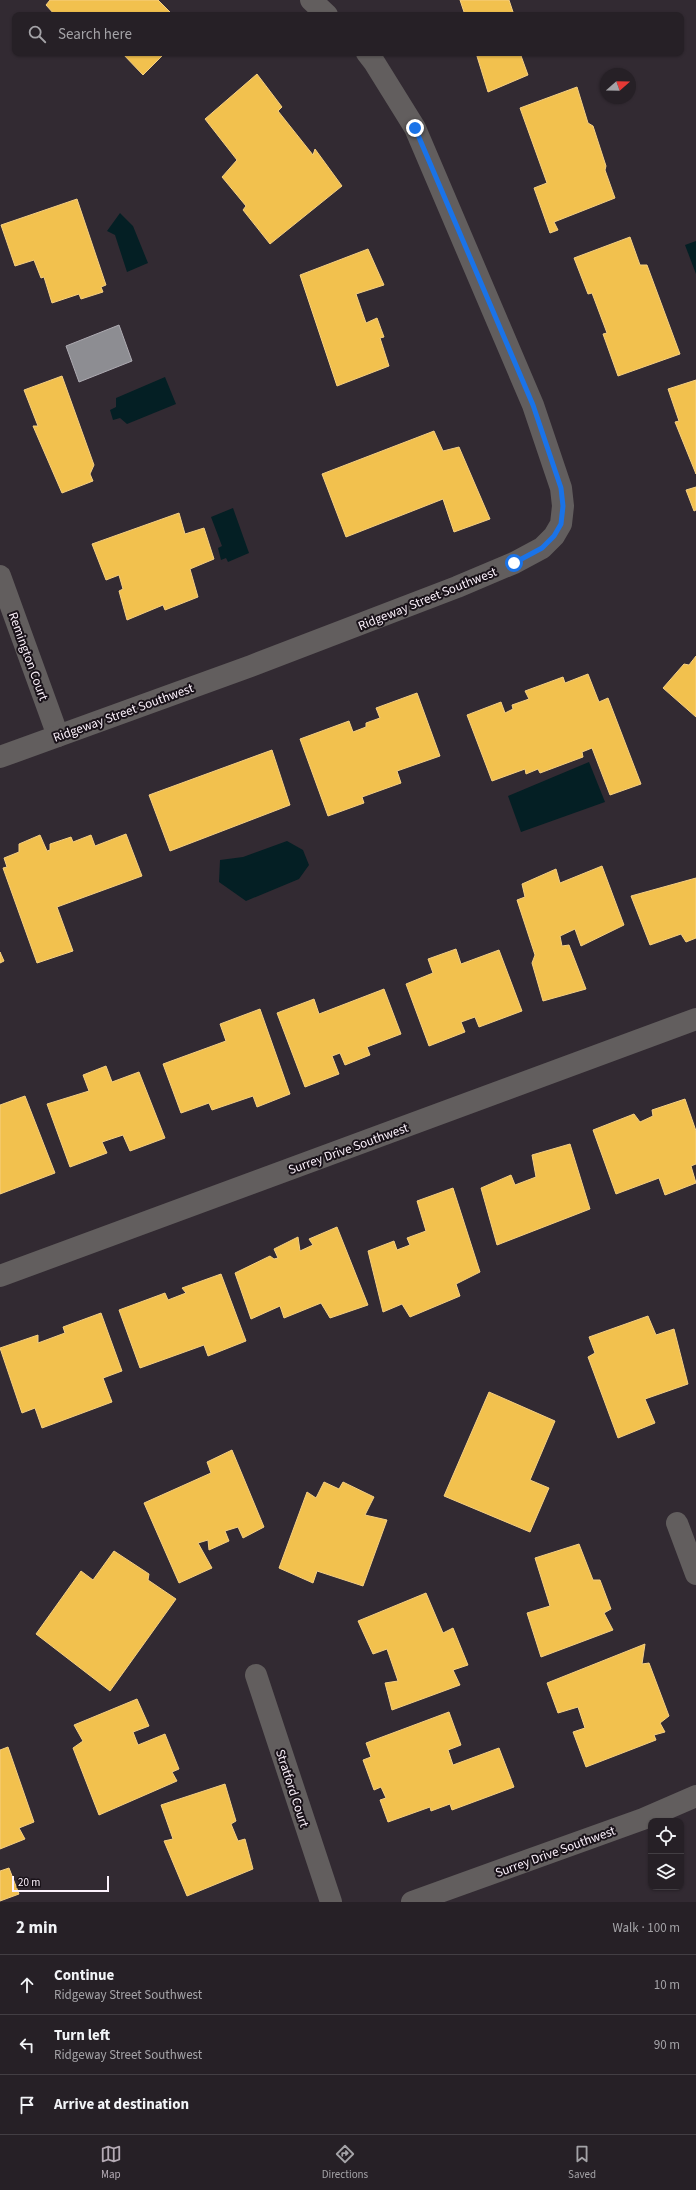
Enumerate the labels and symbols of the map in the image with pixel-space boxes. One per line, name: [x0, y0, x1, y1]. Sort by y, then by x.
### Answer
north arrow: [600, 68, 636, 104]
route end: [406, 119, 424, 137]
route start: [505, 554, 523, 572]
street label: Ridgeway Street Southwest: [355, 563, 500, 635]
street label: Remington Court: [4, 610, 53, 704]
street label: Ridgeway Street Southwest: [51, 679, 197, 747]
street label: Surrey Drive Southwest: [286, 1119, 412, 1179]
street label: Stratford Court: [271, 1747, 313, 1830]
street label: Surrey Drive Southwest: [493, 1822, 619, 1882]
scale bar: [12, 1874, 109, 1893]

